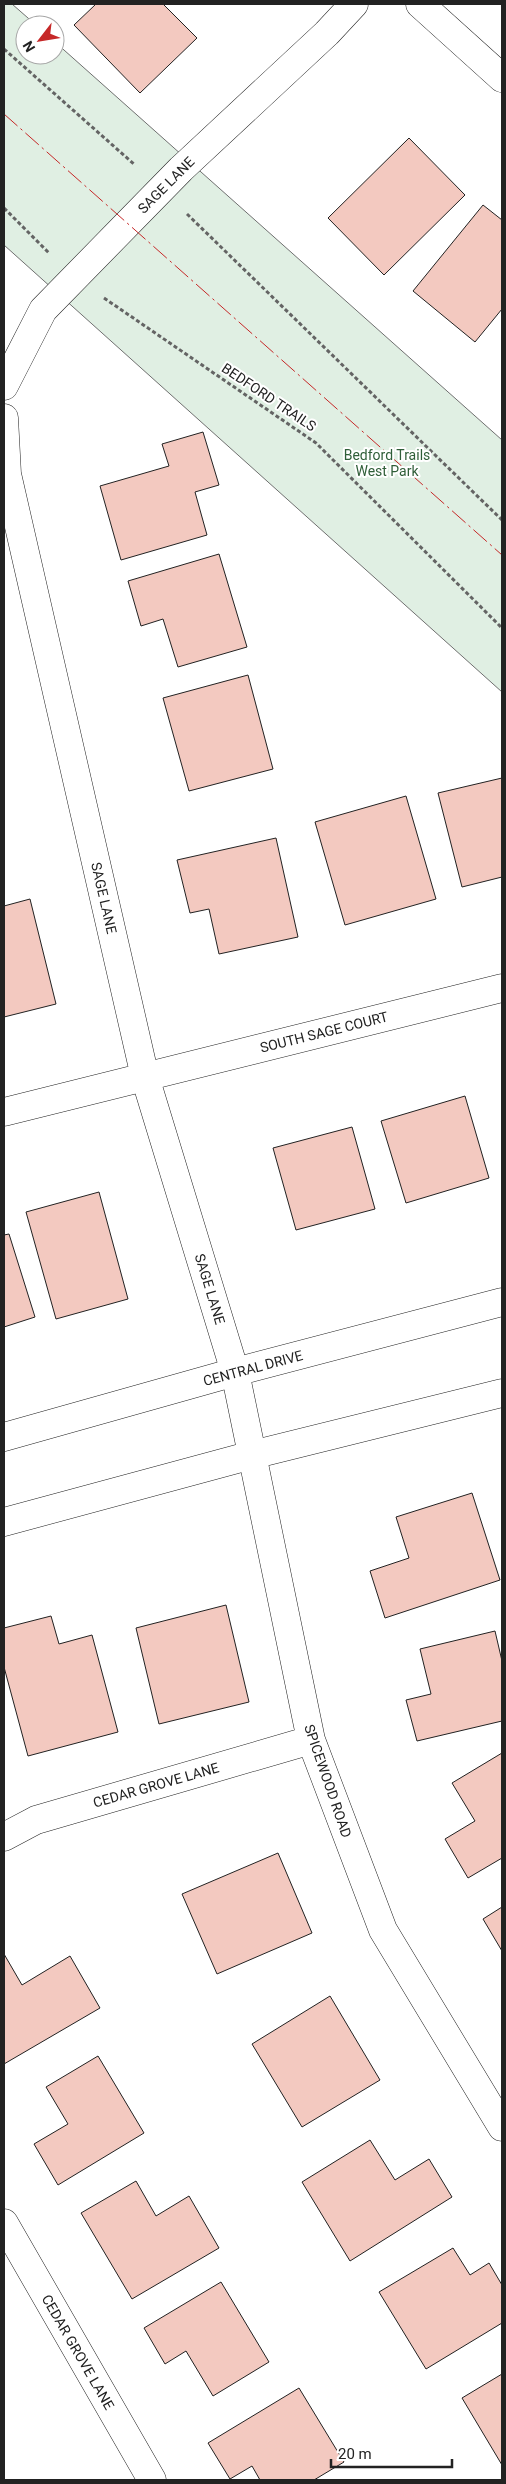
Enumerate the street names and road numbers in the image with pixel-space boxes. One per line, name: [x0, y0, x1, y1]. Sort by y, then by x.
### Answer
street label: SAGE LANE: [135, 153, 198, 216]
street label: BEDFORD TRAILS: [219, 360, 319, 434]
street label: SAGE LANE: [88, 861, 120, 935]
street label: SOUTH SAGE COURT: [258, 1008, 390, 1056]
street label: SAGE LANE: [192, 1252, 228, 1326]
street label: CENTRAL DRIVE: [201, 1347, 305, 1389]
street label: SPICEWOOD ROAD: [301, 1722, 355, 1840]
street label: CEDAR GROVE LANE: [91, 1759, 221, 1811]
street label: CEDAR GROVE LANE: [39, 2292, 117, 2412]

